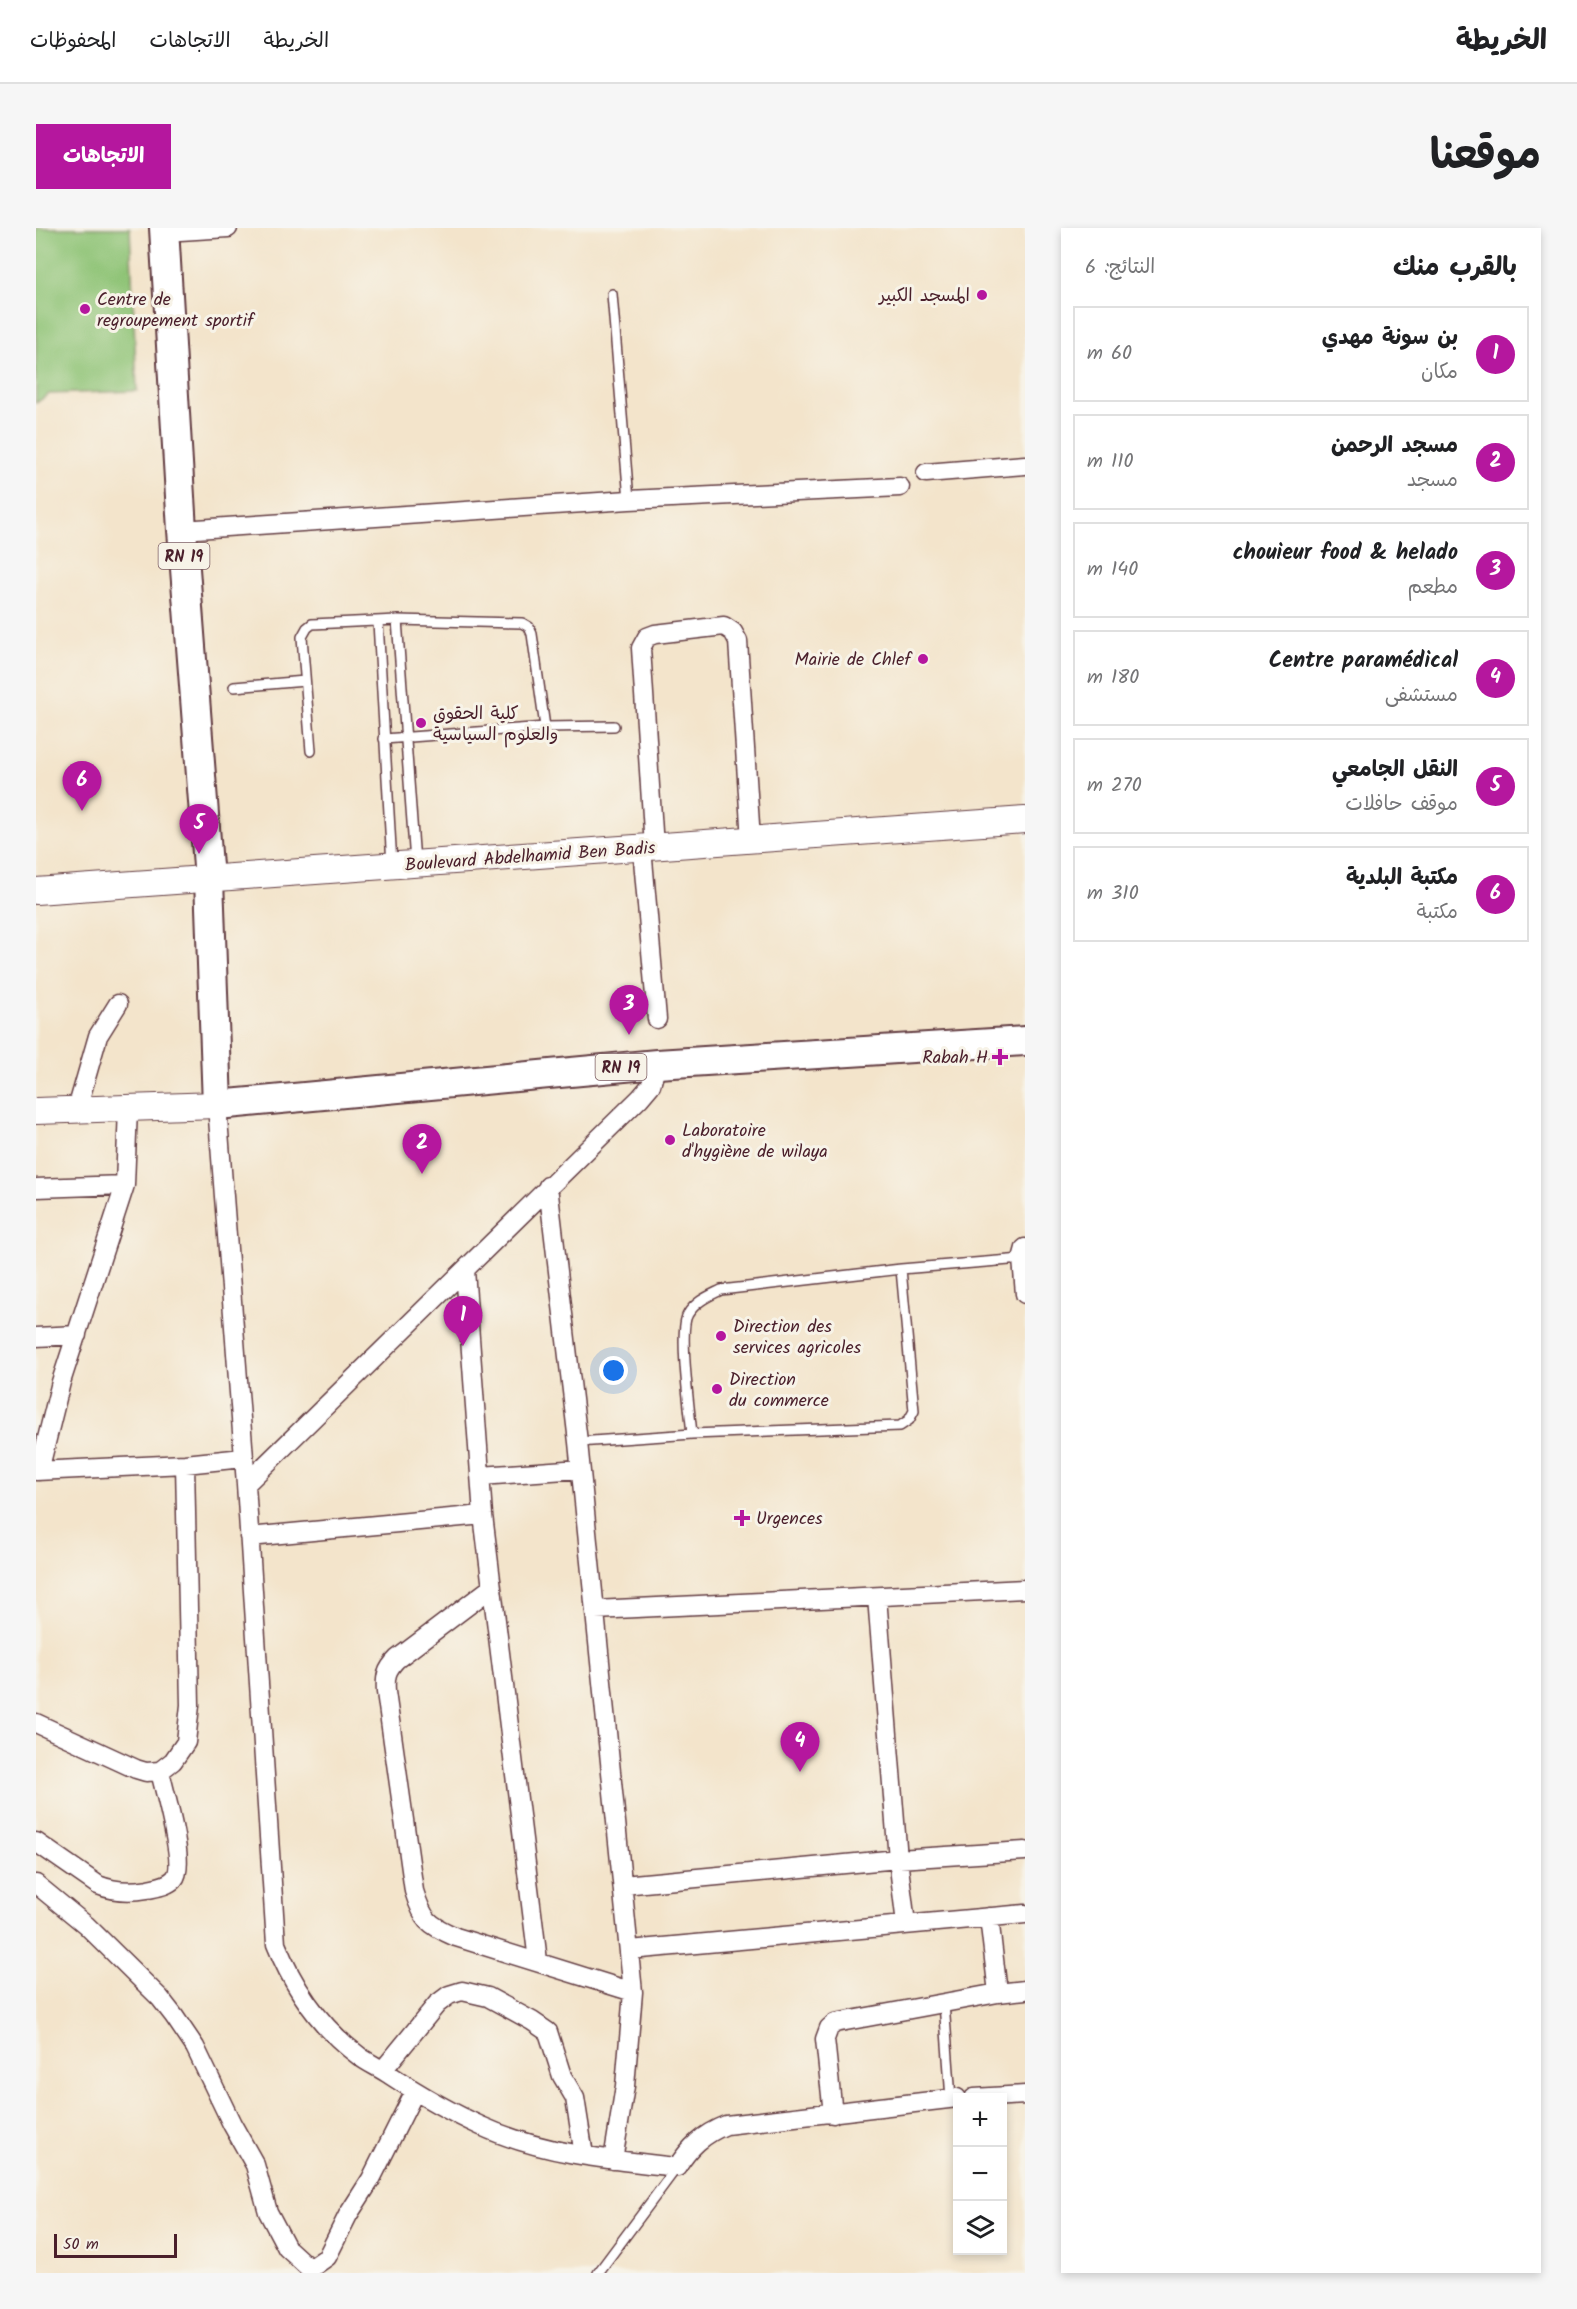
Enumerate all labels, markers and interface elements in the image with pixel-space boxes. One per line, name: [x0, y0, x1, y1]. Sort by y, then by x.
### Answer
text: الخريطة: [1456, 19, 1547, 64]
text: المحفوظات: [30, 25, 116, 58]
text: الاتجاهات: [149, 25, 231, 58]
text: الخريطة: [264, 25, 329, 58]
text: موقعنا: [1430, 123, 1541, 190]
button: الاتجاهات: [36, 124, 171, 189]
text: بالقرب منك: [1393, 247, 1517, 289]
text: النتائج: 6: [1085, 252, 1155, 284]
place label: المسجد الكبير: [877, 282, 970, 311]
place label: Centre de regroupement sportif: [97, 286, 256, 336]
marker: المسجد الكبير: [975, 288, 989, 302]
marker: Centre de regroupement sportif: [78, 302, 92, 316]
text: بن سونة مهدي: [1322, 321, 1458, 356]
text: 60 m: [1087, 338, 1132, 370]
text: 1: [1492, 338, 1499, 370]
text: مكان: [1421, 357, 1458, 389]
text: مسجد الرحمن: [1331, 429, 1458, 464]
text: 110 m: [1087, 446, 1134, 478]
text: 2: [1490, 446, 1501, 478]
text: مسجد: [1407, 465, 1458, 497]
text: chouieur food & helado: [1233, 536, 1458, 571]
road number: RN 19: [158, 543, 210, 569]
text: 140 m: [1087, 554, 1138, 586]
text: 3: [1490, 554, 1501, 586]
text: مطعم: [1407, 572, 1458, 604]
text: Centre paramédical: [1269, 644, 1458, 679]
place label: Mairie de Chlef: [795, 646, 913, 675]
marker: Mairie de Chlef: [916, 652, 930, 666]
text: 180 m: [1087, 662, 1139, 694]
text: 4: [1490, 662, 1501, 694]
text: مستشفى: [1385, 680, 1458, 712]
place label: كلية الحقوق والعلوم السياسية: [433, 700, 558, 750]
marker: كلية الحقوق والعلوم السياسية: [414, 716, 428, 730]
text: النقل الجامعي: [1332, 753, 1458, 788]
pin: 6: [62, 762, 102, 811]
text: 270 m: [1087, 770, 1142, 802]
text: 5: [1490, 770, 1501, 802]
text: موقف حافلات: [1345, 789, 1458, 821]
pin: 5: [180, 804, 218, 854]
street label: Boulevard Abdelhamid Ben Badis: [404, 834, 657, 881]
text: مكتبة البلدية: [1346, 861, 1458, 896]
text: 310 m: [1087, 878, 1139, 910]
text: 6: [1490, 878, 1501, 910]
text: مكتبة: [1416, 897, 1458, 929]
pin: 3: [610, 986, 648, 1035]
place label: Rabah H: [922, 1044, 988, 1073]
marker: Rabah H: [993, 1050, 1007, 1064]
road number: RN 19: [596, 1054, 646, 1080]
place label: Laboratoire d'hygiène de wilaya: [682, 1117, 828, 1167]
pin: 2: [402, 1124, 442, 1174]
marker: Laboratoire d'hygiène de wilaya: [663, 1133, 677, 1147]
pin: 1: [444, 1296, 482, 1346]
place label: Direction des services agricoles: [733, 1313, 862, 1363]
marker: Direction des services agricoles: [714, 1329, 728, 1343]
your location: [599, 1356, 628, 1385]
place label: Direction du commerce: [729, 1366, 829, 1416]
marker: Direction du commerce: [710, 1382, 724, 1396]
place label: Urgences: [756, 1505, 823, 1534]
marker: Urgences: [733, 1509, 751, 1527]
pin: 4: [780, 1722, 819, 1772]
map controls: [953, 2093, 1007, 2255]
button: +: [953, 2093, 1007, 2147]
button: −: [953, 2147, 1007, 2201]
button: layers: [953, 2201, 1007, 2255]
scale bar: [54, 2231, 177, 2258]
text: 50 m: [63, 2232, 99, 2257]

